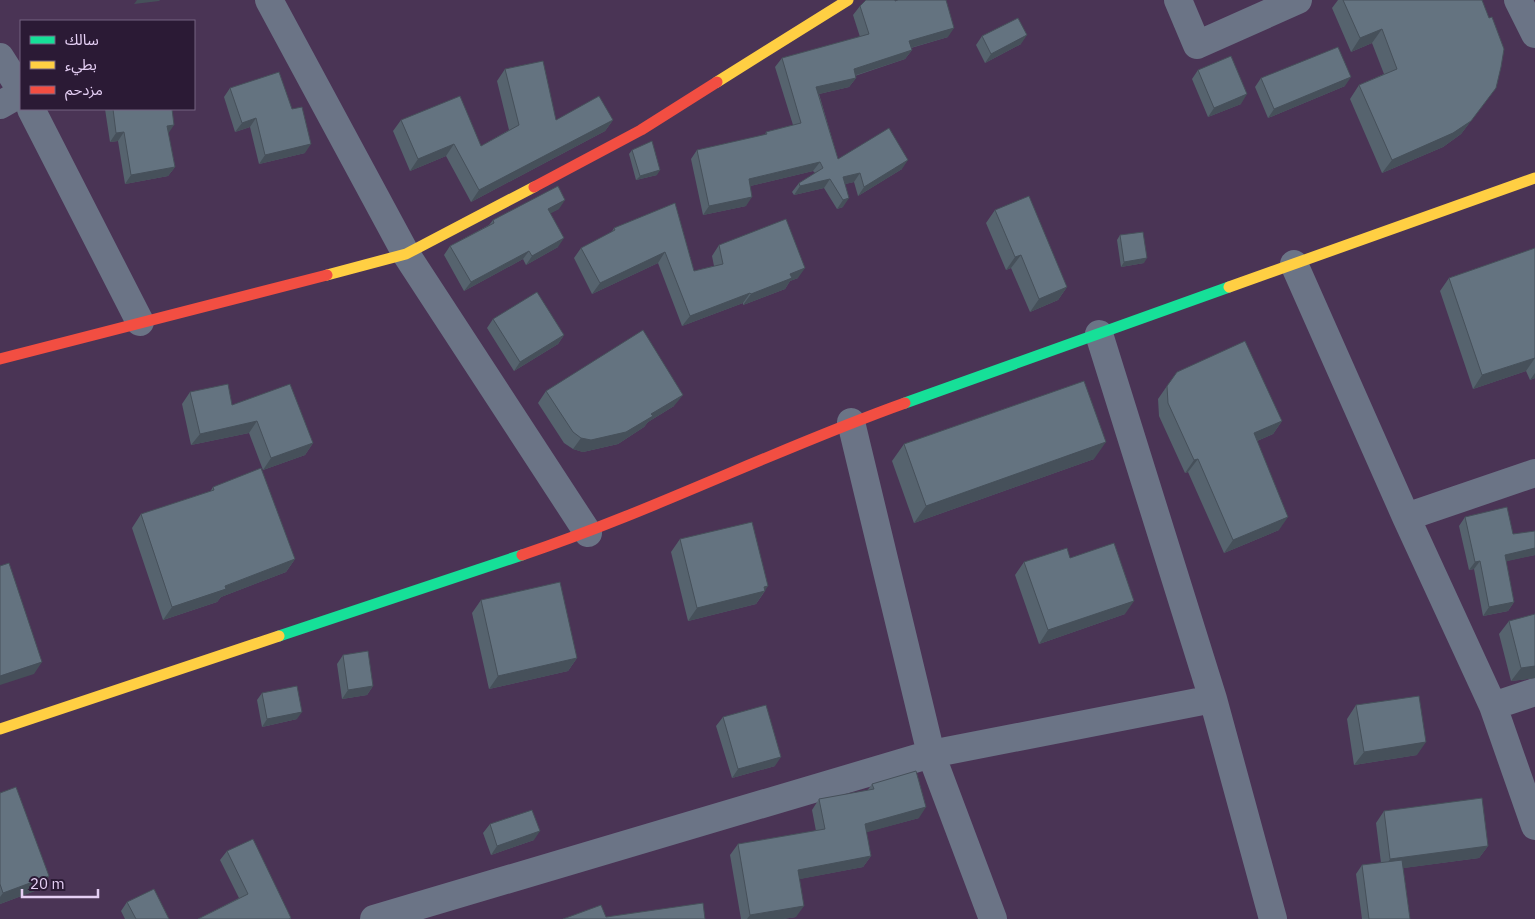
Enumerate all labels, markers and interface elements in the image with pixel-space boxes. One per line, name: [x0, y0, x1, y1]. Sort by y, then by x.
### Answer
legend: [20, 20, 195, 110]
text: سالك: [65, 30, 99, 49]
text: بطيء: [65, 55, 97, 76]
text: مزدحم: [65, 80, 103, 101]
scale bar: [22, 866, 99, 898]
text: 20 m: [30, 874, 65, 893]

